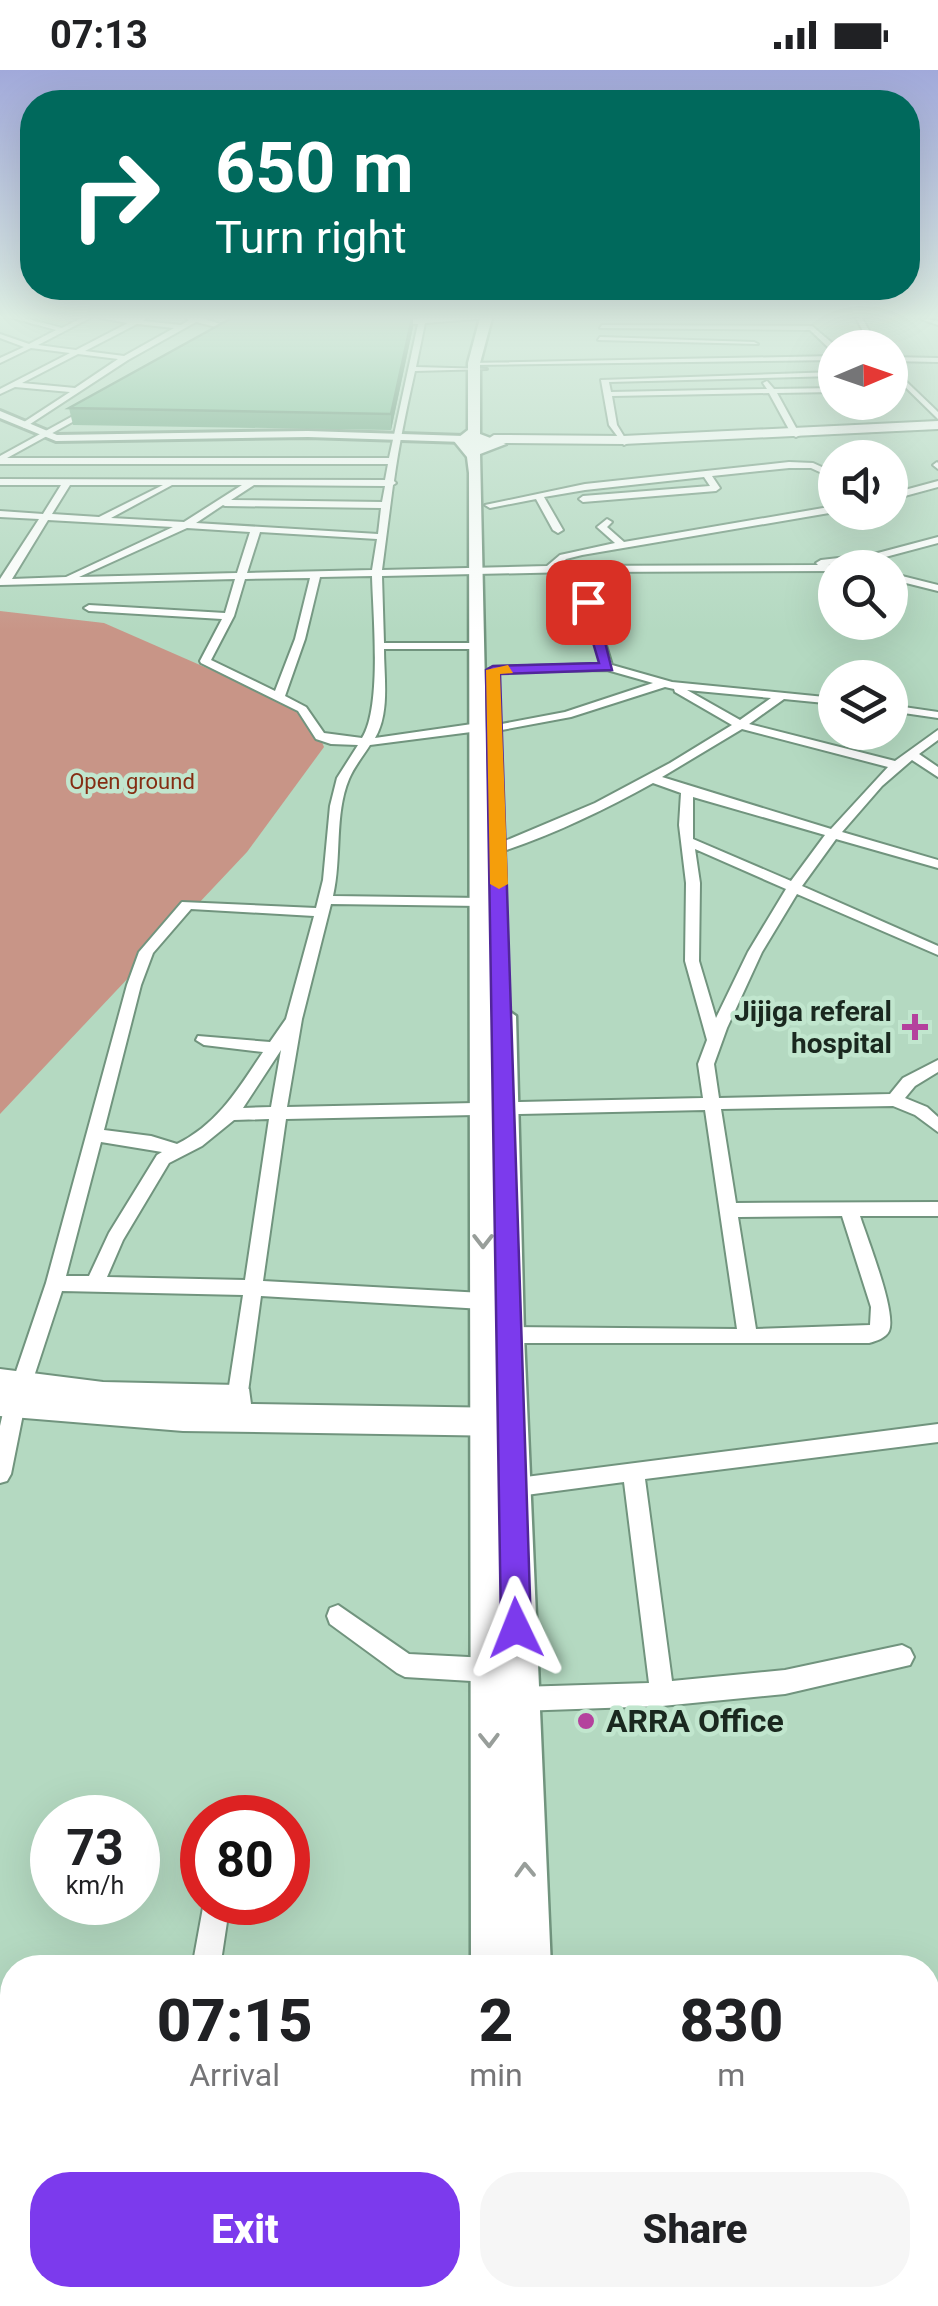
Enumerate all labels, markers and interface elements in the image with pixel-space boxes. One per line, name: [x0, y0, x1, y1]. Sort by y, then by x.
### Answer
text: 07:13: [50, 13, 148, 57]
text: 650 m: [215, 127, 414, 209]
icon: right: [50, 130, 180, 260]
text: Turn right: [215, 211, 407, 264]
north arrow: [818, 330, 908, 420]
map controls: [818, 330, 908, 750]
button: sound: [818, 440, 908, 530]
button: search: [818, 550, 908, 640]
pin: [546, 560, 631, 645]
icon: arrive: [561, 575, 616, 630]
button: layers: [818, 660, 908, 750]
park label: Open ground: [69, 769, 195, 794]
place label: Jijiga referal hospital: [734, 995, 892, 1060]
marker: Jijiga referal hospital: [902, 1014, 928, 1040]
one-way arrow: [472, 1234, 494, 1249]
position arrow: [464, 1576, 568, 1680]
place label: ARRA Office: [606, 1702, 784, 1740]
marker: ARRA Office: [575, 1710, 597, 1732]
one-way arrow: [479, 1733, 500, 1749]
speed limit sign: 80: [180, 1795, 310, 1925]
text: 73: [66, 1819, 124, 1877]
one-way arrow: [514, 1862, 535, 1878]
text: km/h: [66, 1871, 124, 1900]
text: 07:15: [157, 1985, 313, 2056]
text: 2: [479, 1985, 513, 2056]
text: 830: [679, 1985, 783, 2056]
text: Arrival: [189, 2056, 280, 2094]
text: min: [469, 2056, 523, 2094]
text: m: [717, 2056, 745, 2094]
button: Exit: [30, 2172, 460, 2287]
button: Share: [480, 2172, 910, 2287]

